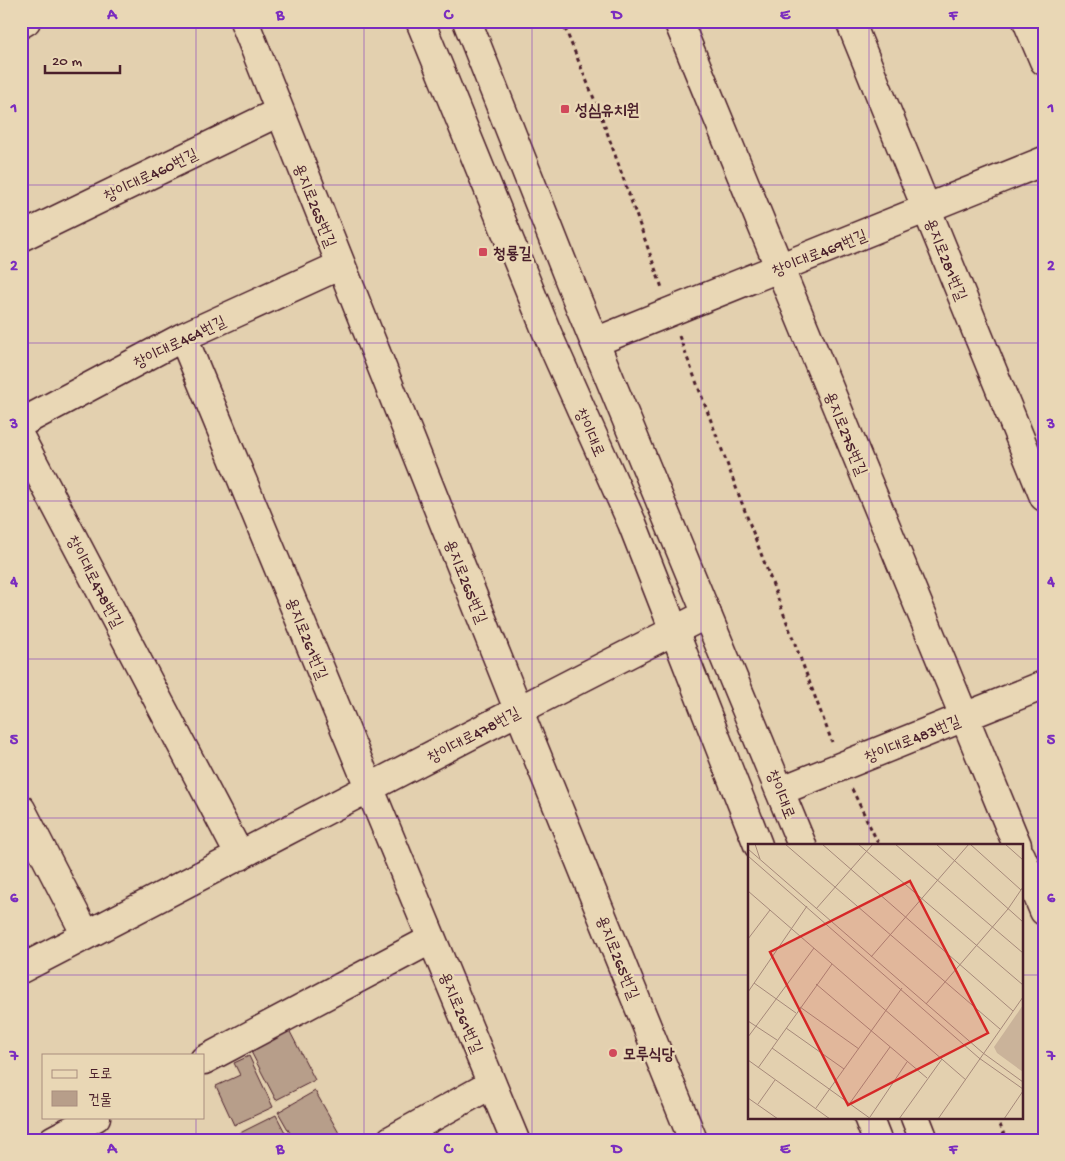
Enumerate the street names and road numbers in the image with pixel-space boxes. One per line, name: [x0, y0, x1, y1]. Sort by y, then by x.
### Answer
street label: 창이대로460번길: [102, 146, 202, 208]
street label: 용지로265번길: [287, 162, 338, 251]
street label: 용지로281번길: [919, 216, 969, 305]
street label: 창이대로469번길: [770, 227, 871, 283]
street label: 창이대로464번길: [131, 314, 230, 375]
street label: 용지로275번길: [818, 390, 869, 479]
street label: 창이대로: [569, 406, 607, 461]
street label: 창이대로478번길: [61, 533, 125, 632]
street label: 용지로265번길: [438, 538, 489, 627]
street label: 용지로261번길: [280, 596, 330, 683]
street label: 창이대로478번길: [425, 705, 524, 769]
street label: 창이대로483번길: [863, 713, 964, 769]
street label: 창이대로: [760, 768, 797, 823]
street label: 용지로265번길: [590, 914, 641, 1003]
street label: 용지로261번길: [433, 970, 485, 1057]

